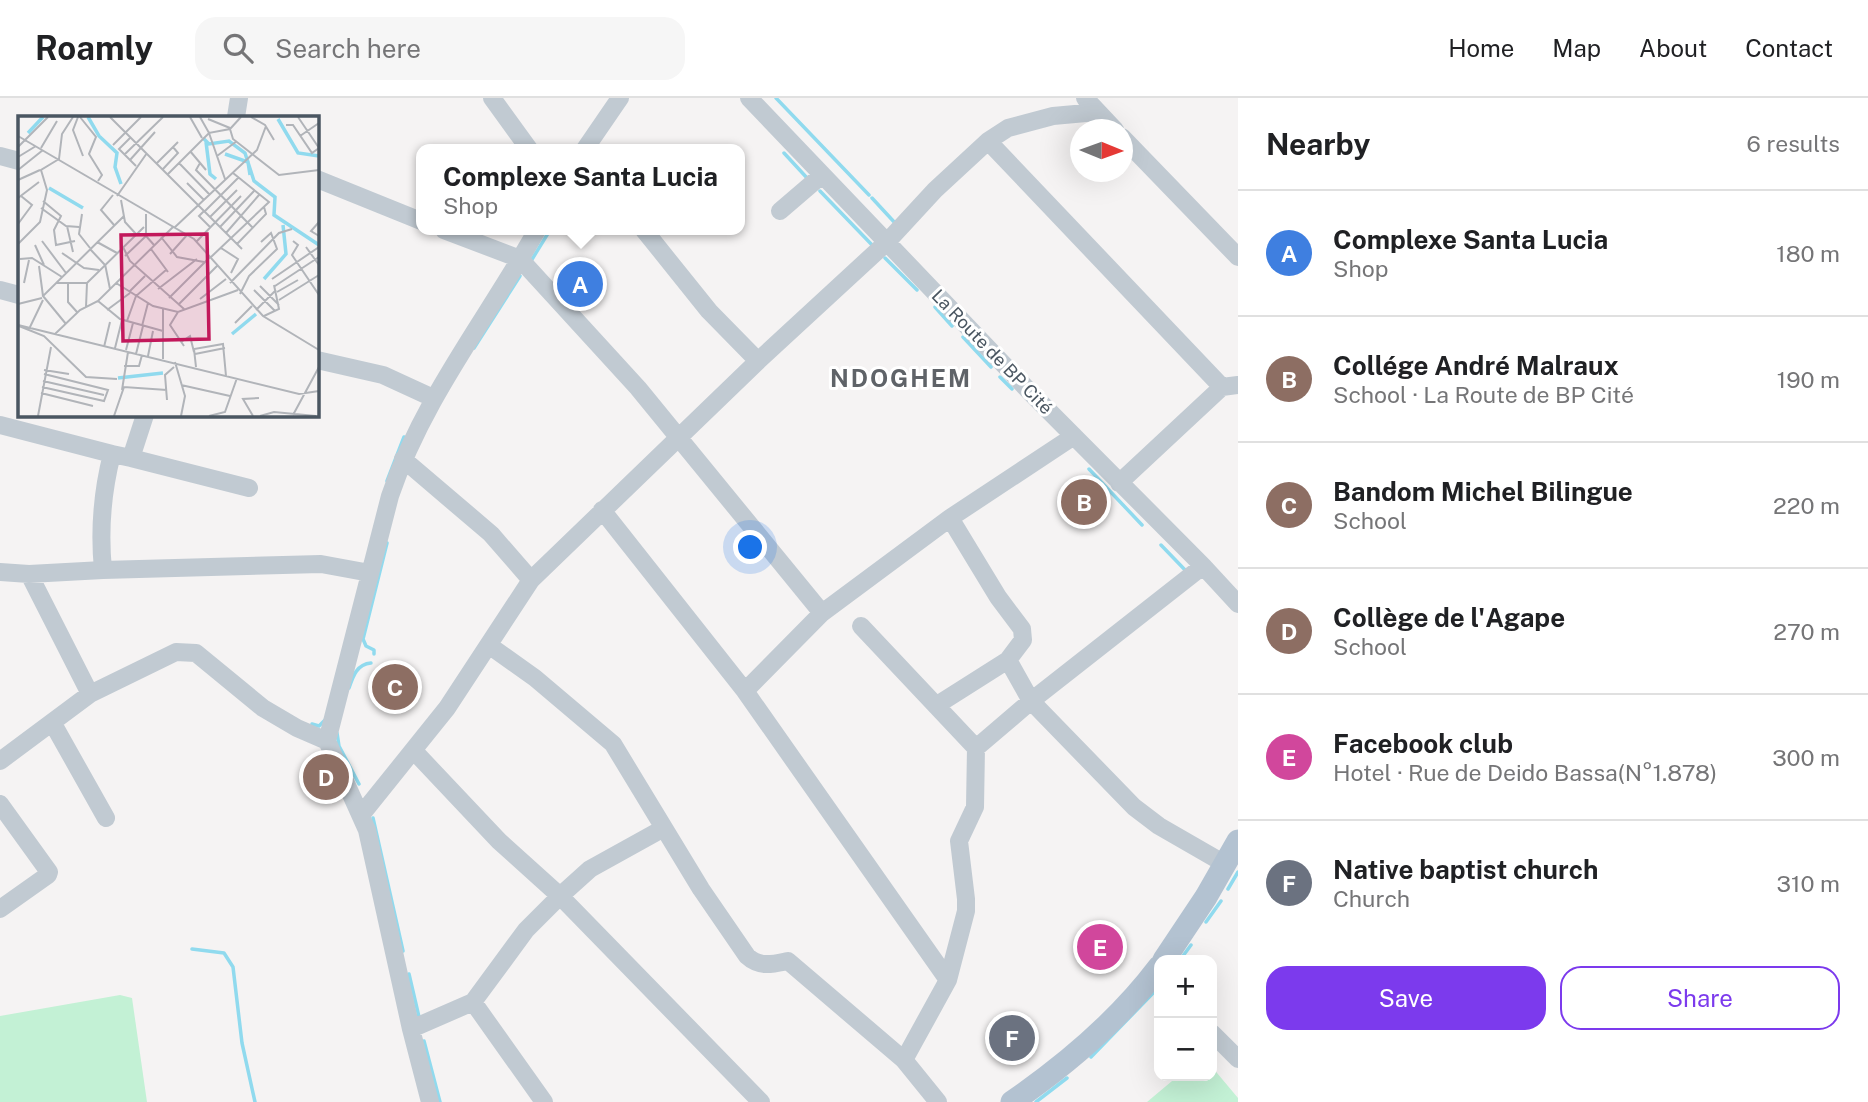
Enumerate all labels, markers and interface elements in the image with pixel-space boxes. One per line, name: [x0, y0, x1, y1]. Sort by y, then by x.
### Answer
search box: [195, 17, 685, 80]
text: Roamly: [35, 29, 153, 67]
icon: search: [219, 29, 257, 67]
text: Search here: [275, 33, 421, 64]
text: Home: [1448, 34, 1514, 62]
text: Map: [1552, 34, 1601, 62]
text: About: [1639, 34, 1707, 62]
text: Contact: [1745, 34, 1833, 62]
inset map: [18, 116, 318, 416]
north arrow: [1070, 119, 1133, 182]
text: Nearby: [1266, 126, 1370, 162]
text: 6 results: [1747, 130, 1840, 157]
popup: [416, 144, 745, 235]
text: Complexe Santa Lucia: [443, 161, 718, 192]
text: Shop: [443, 192, 498, 219]
text: Complexe Santa Lucia: [1333, 224, 1608, 255]
text: A: [1281, 240, 1297, 267]
text: 180 m: [1776, 240, 1840, 267]
text: Shop: [1333, 255, 1388, 282]
pin: A: [557, 258, 603, 310]
street label: La Route de BP Cité: [928, 285, 1057, 418]
text: Collége André Malraux: [1333, 350, 1619, 381]
district label: NDOGHEM: [830, 364, 972, 392]
text: B: [1281, 366, 1297, 393]
text: 190 m: [1777, 366, 1840, 393]
text: School · La Route de BP Cité: [1333, 381, 1634, 408]
pin: B: [1061, 476, 1107, 528]
text: Bandom Michel Bilingue: [1333, 476, 1633, 507]
text: C: [1281, 492, 1297, 519]
text: 220 m: [1773, 492, 1840, 519]
text: School: [1333, 507, 1407, 534]
your location: [733, 530, 767, 564]
text: Collège de l'Agape: [1333, 602, 1565, 633]
text: D: [1281, 618, 1297, 645]
text: 270 m: [1773, 618, 1840, 645]
text: School: [1333, 633, 1407, 660]
pin: C: [372, 661, 418, 713]
text: Facebook club: [1333, 728, 1513, 759]
text: E: [1282, 744, 1296, 771]
text: 300 m: [1772, 744, 1840, 771]
pin: D: [303, 751, 349, 803]
text: Hotel · Rue de Deido Bassa(N°1.878): [1333, 759, 1717, 786]
text: Native baptist church: [1333, 854, 1598, 885]
text: F: [1282, 870, 1296, 897]
text: 310 m: [1777, 870, 1840, 897]
text: Church: [1333, 885, 1410, 912]
pin: E: [1077, 921, 1123, 973]
map controls: [1154, 955, 1217, 1081]
button: +: [1154, 955, 1217, 1018]
button: Save: [1266, 966, 1546, 1030]
button: Share: [1560, 966, 1840, 1030]
pin: F: [989, 1012, 1035, 1064]
button: −: [1154, 1018, 1217, 1081]

